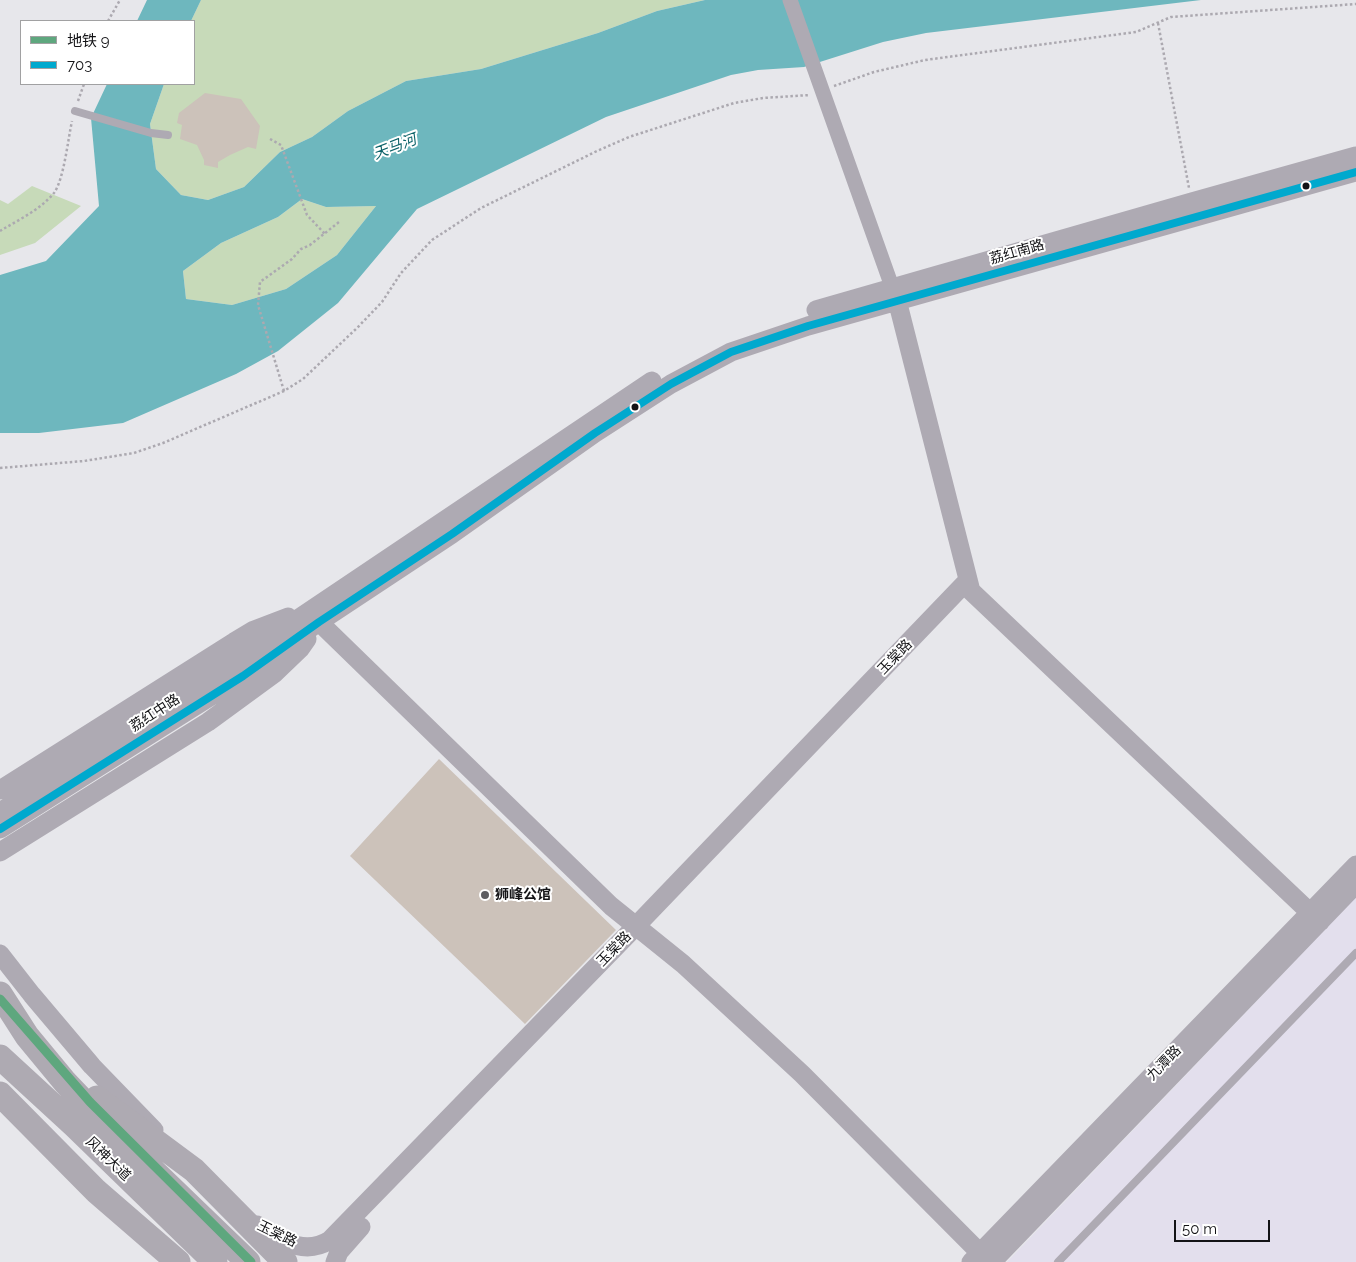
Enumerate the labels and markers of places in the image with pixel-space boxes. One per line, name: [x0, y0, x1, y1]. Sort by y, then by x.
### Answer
unlabelled marker: [1301, 181, 1311, 191]
unlabelled marker: [630, 402, 640, 412]
place label: 狮峰公馆: [495, 887, 551, 903]
marker: 狮峰公馆: [479, 889, 491, 901]

